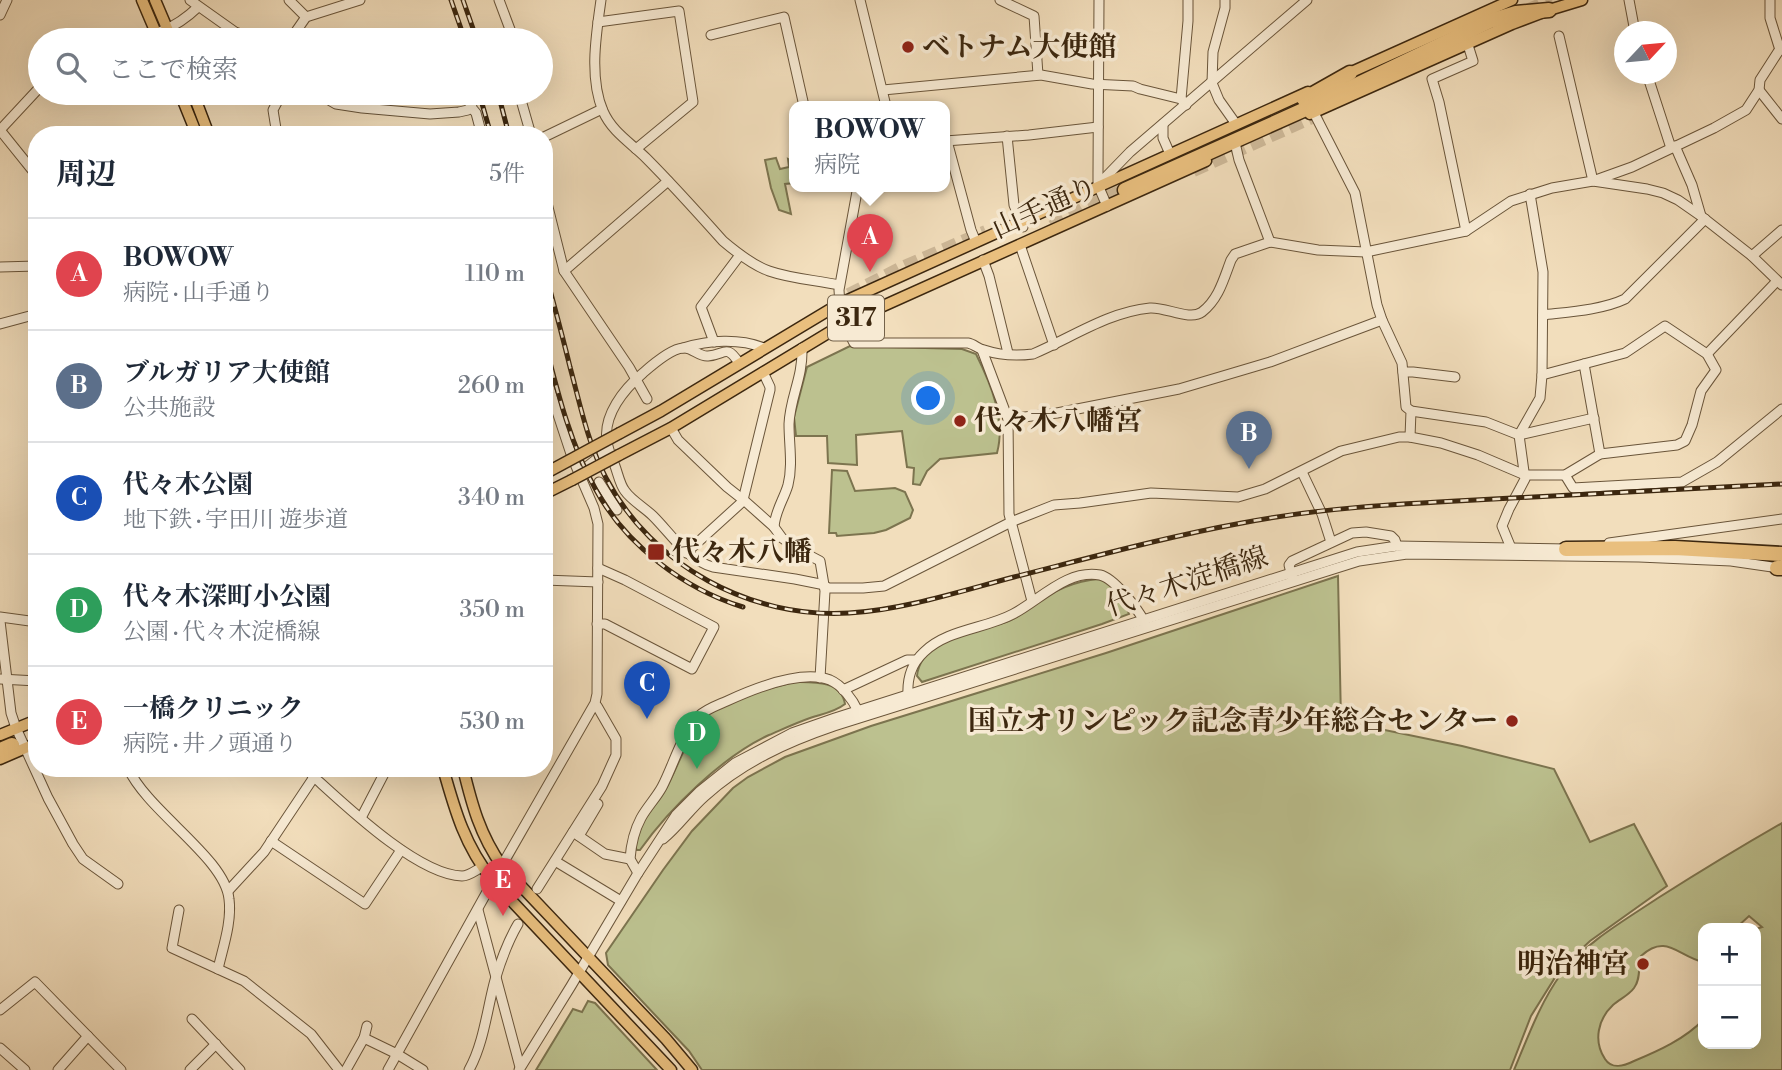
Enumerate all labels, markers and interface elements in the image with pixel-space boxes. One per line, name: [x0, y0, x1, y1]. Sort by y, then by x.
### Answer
north arrow: [1614, 21, 1677, 84]
search box: [28, 28, 553, 105]
place label: ベトナム大使館: [922, 30, 1117, 65]
marker: ベトナム大使館: [900, 39, 916, 55]
icon: search: [52, 48, 90, 86]
text: ここで検索: [108, 54, 238, 86]
popup: [789, 101, 950, 192]
text: BOWOW: [814, 114, 925, 146]
text: 病院: [814, 151, 860, 179]
text: 周辺: [56, 156, 116, 194]
text: 5件: [489, 160, 525, 188]
street label: 山手通り: [987, 169, 1103, 247]
pin: A: [847, 214, 893, 272]
text: BOWOW: [123, 242, 234, 274]
text: A: [71, 260, 87, 288]
text: 110 m: [465, 260, 525, 288]
text: 病院 · 山手通り: [123, 279, 274, 307]
road number: 317: [828, 296, 884, 340]
text: ブルガリア大使館: [123, 357, 330, 389]
text: B: [70, 372, 88, 400]
text: 260 m: [458, 372, 525, 400]
your location: [911, 381, 945, 415]
text: 公共施設: [123, 394, 215, 422]
place label: 代々木八幡宮: [974, 404, 1142, 439]
pin: B: [1226, 411, 1272, 469]
marker: 代々木八幡宮: [952, 413, 968, 429]
text: 代々木公園: [123, 469, 253, 501]
text: C: [71, 484, 87, 512]
text: 340 m: [458, 484, 525, 512]
text: 地下鉄 · 宇田川 遊歩道: [123, 506, 348, 534]
place label: 代々木八幡: [672, 535, 812, 570]
street label: 代々木淀橋線: [1102, 539, 1272, 625]
marker: 代々木八幡: [646, 542, 666, 562]
text: 代々木深町小公園: [123, 581, 331, 613]
text: D: [70, 596, 88, 624]
text: 350 m: [459, 596, 525, 624]
text: 公園 · 代々木淀橋線: [123, 618, 320, 646]
pin: C: [624, 661, 670, 719]
text: 一橋クリニック: [123, 693, 303, 725]
place label: 国立オリンピック記念青少年総合センター: [968, 704, 1498, 739]
text: E: [71, 708, 87, 736]
text: 530 m: [459, 708, 525, 736]
pin: D: [674, 711, 720, 769]
marker: 国立オリンピック記念青少年総合センター: [1504, 713, 1520, 729]
text: 病院 · 井ノ頭通り: [123, 730, 297, 758]
pin: E: [480, 858, 526, 916]
map controls: [1698, 923, 1761, 1049]
button: +: [1698, 923, 1761, 986]
place label: 明治神宮: [1517, 947, 1629, 982]
marker: 明治神宮: [1635, 956, 1651, 972]
button: −: [1698, 986, 1761, 1049]

